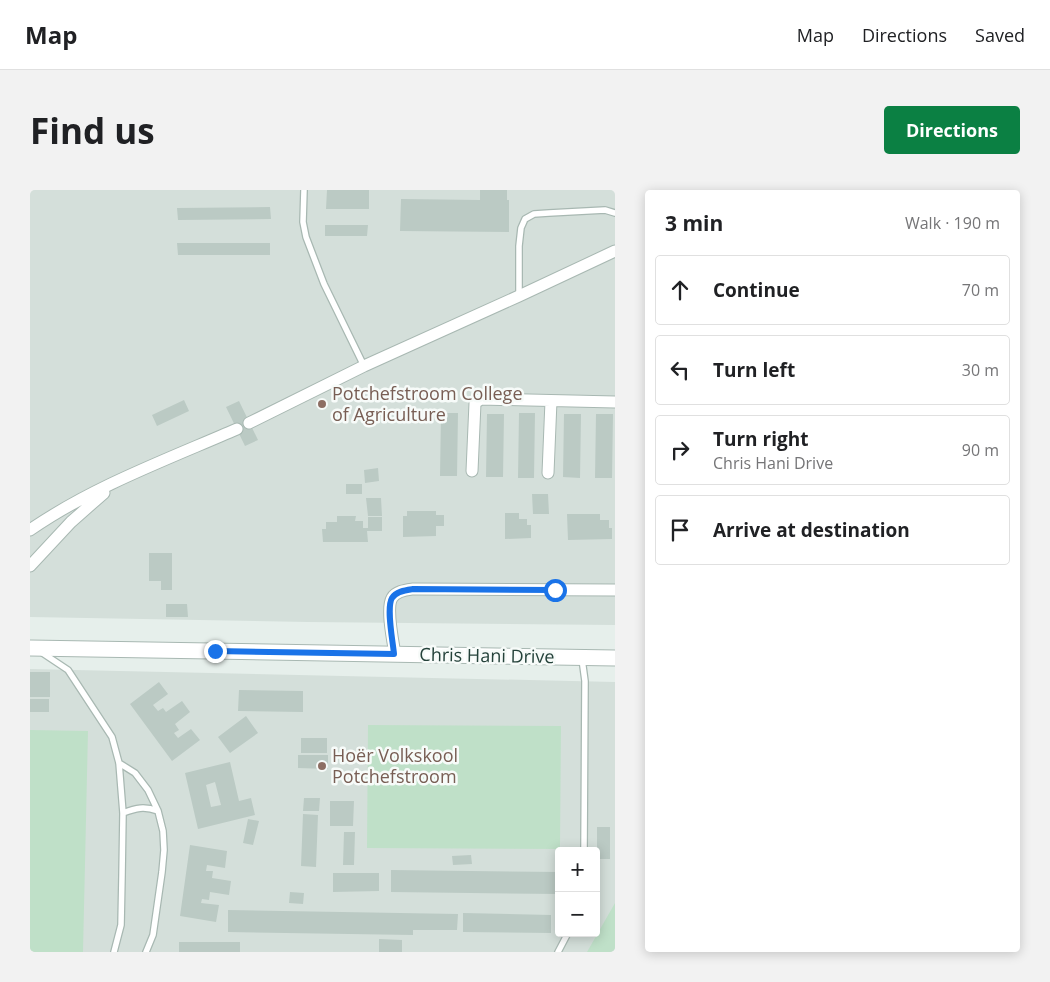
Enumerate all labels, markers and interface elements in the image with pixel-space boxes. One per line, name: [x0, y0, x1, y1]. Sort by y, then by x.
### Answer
text: Map: [25, 18, 77, 51]
text: Map: [797, 23, 834, 47]
text: Directions: [862, 23, 947, 47]
text: Saved: [975, 23, 1025, 47]
button: Directions: [884, 106, 1020, 154]
text: Find us: [30, 107, 155, 154]
text: 3 min: [665, 209, 723, 237]
text: Walk · 190 m: [905, 212, 1000, 234]
icon: ahead: [666, 276, 694, 304]
text: Continue: [713, 277, 800, 303]
text: 70 m: [962, 279, 999, 301]
icon: left: [666, 356, 694, 384]
text: Turn left: [713, 357, 795, 383]
text: 30 m: [962, 359, 999, 381]
place label: Potchefstroom College of Agriculture: [332, 381, 523, 426]
marker: Potchefstroom College of Agriculture: [316, 398, 328, 410]
text: Turn right: [713, 426, 808, 452]
icon: right: [666, 436, 694, 464]
text: 90 m: [962, 439, 999, 461]
text: Chris Hani Drive: [713, 452, 833, 474]
icon: arrive: [666, 516, 694, 544]
text: Arrive at destination: [713, 517, 910, 543]
route start: [544, 579, 567, 602]
route end: [204, 640, 227, 663]
street label: Chris Hani Drive: [419, 642, 555, 668]
place label: Hoër Volkskool Potchefstroom: [332, 743, 458, 788]
marker: Hoër Volkskool Potchefstroom: [316, 760, 328, 772]
map controls: [555, 847, 600, 937]
button: +: [555, 847, 600, 892]
button: −: [555, 892, 600, 937]

